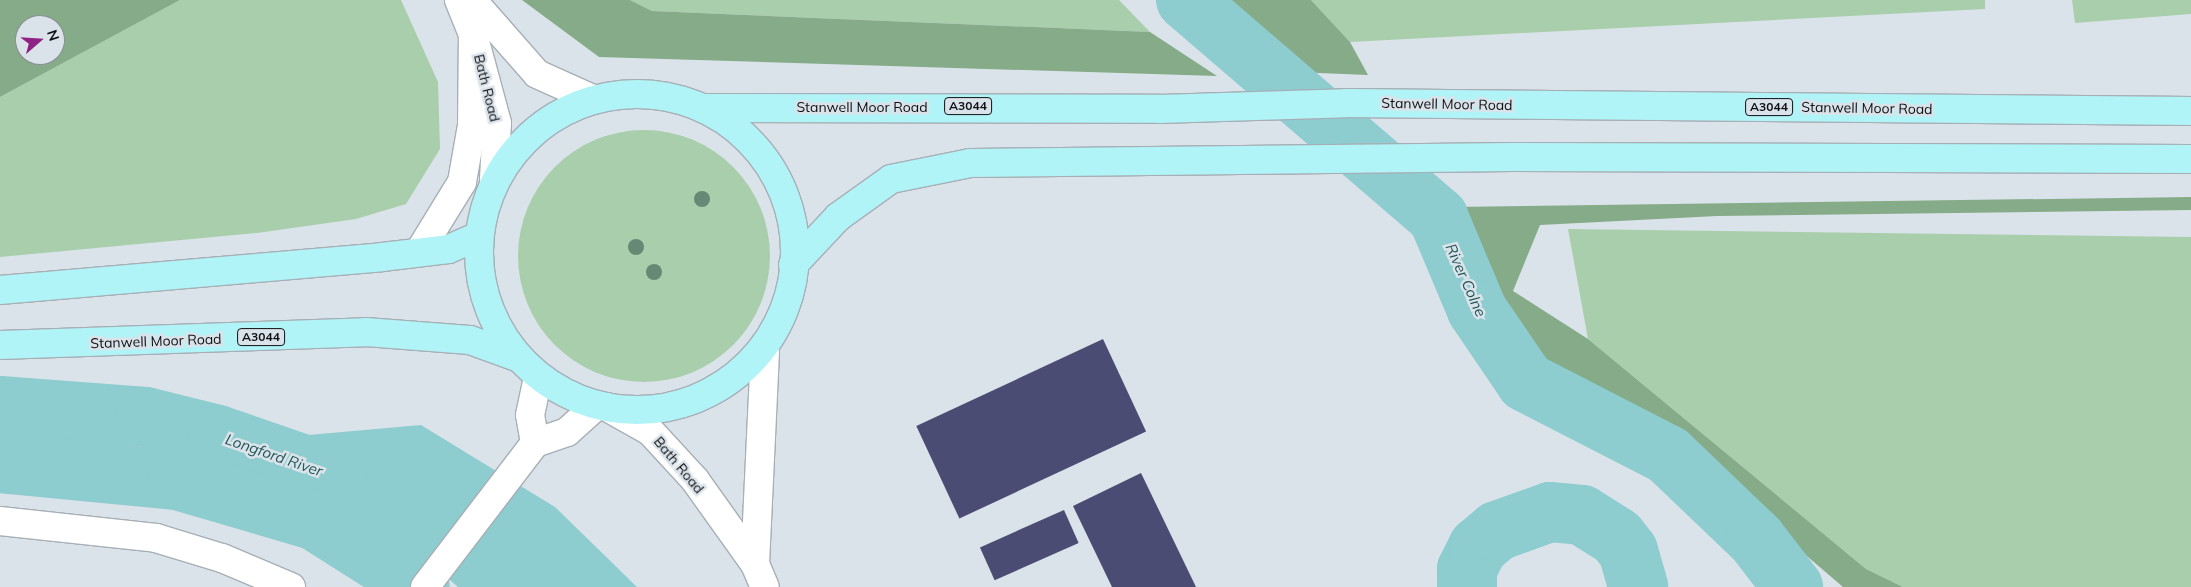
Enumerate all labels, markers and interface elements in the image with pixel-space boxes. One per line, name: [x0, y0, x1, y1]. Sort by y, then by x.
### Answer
north arrow: [15, 15, 65, 65]
text: N: [43, 28, 63, 43]
street label: Bath Road: [471, 52, 503, 124]
street label: Stanwell Moor Road: [1381, 94, 1513, 114]
road number: A3044: [943, 96, 993, 115]
road number: A3044: [1744, 98, 1794, 116]
street label: Stanwell Moor Road: [1801, 98, 1933, 118]
street label: Stanwell Moor Road: [796, 99, 928, 115]
water label: River Colne: [1442, 241, 1490, 319]
road number: A3044: [236, 328, 286, 347]
street label: Stanwell Moor Road: [90, 330, 222, 352]
water label: Longford River: [223, 430, 325, 480]
street label: Bath Road: [650, 433, 708, 497]

